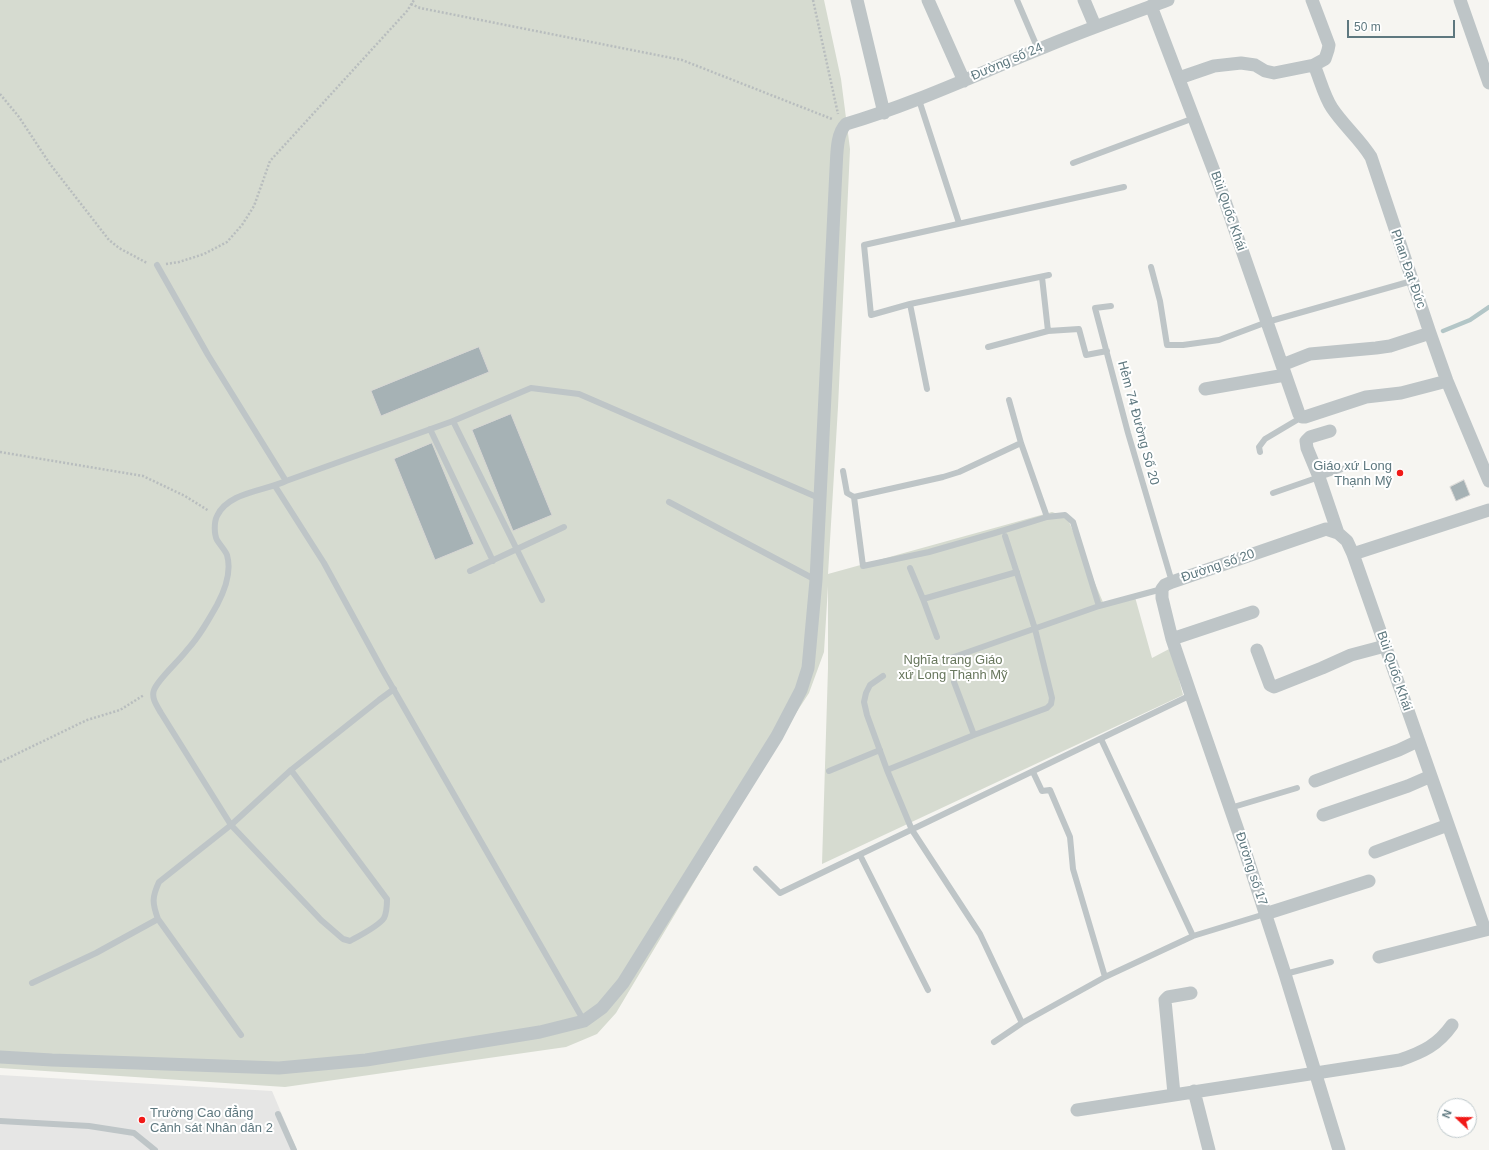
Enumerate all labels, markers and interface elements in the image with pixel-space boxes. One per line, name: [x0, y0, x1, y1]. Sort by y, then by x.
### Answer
scale bar: [1349, 12, 1457, 38]
text: 50 m: [1354, 20, 1381, 34]
street label: Đường số 24: [969, 40, 1045, 84]
street label: Bùi Quốc Khái: [1207, 169, 1249, 253]
street label: Phan Đạt Đức: [1387, 228, 1429, 310]
street label: Hẻm 74 Đường Số 20: [1114, 359, 1162, 487]
place label: Giáo xứ Long Thạnh Mỹ: [1313, 458, 1392, 489]
marker: Giáo xứ Long Thạnh Mỹ: [1395, 468, 1405, 478]
street label: Đường số 20: [1179, 546, 1257, 586]
street label: Bùi Quốc Khái: [1373, 629, 1415, 713]
park label: Nghĩa trang Giáo xứ Long Thạnh Mỹ: [898, 652, 1008, 683]
street label: Đường số 17: [1232, 830, 1270, 908]
north arrow: [1437, 1098, 1477, 1138]
place label: Trường Cao đẳng Cảnh sát Nhân dân 2: [150, 1105, 273, 1136]
text: N: [1440, 1108, 1454, 1120]
marker: Trường Cao đẳng Cảnh sát Nhân dân 2: [137, 1115, 147, 1125]

